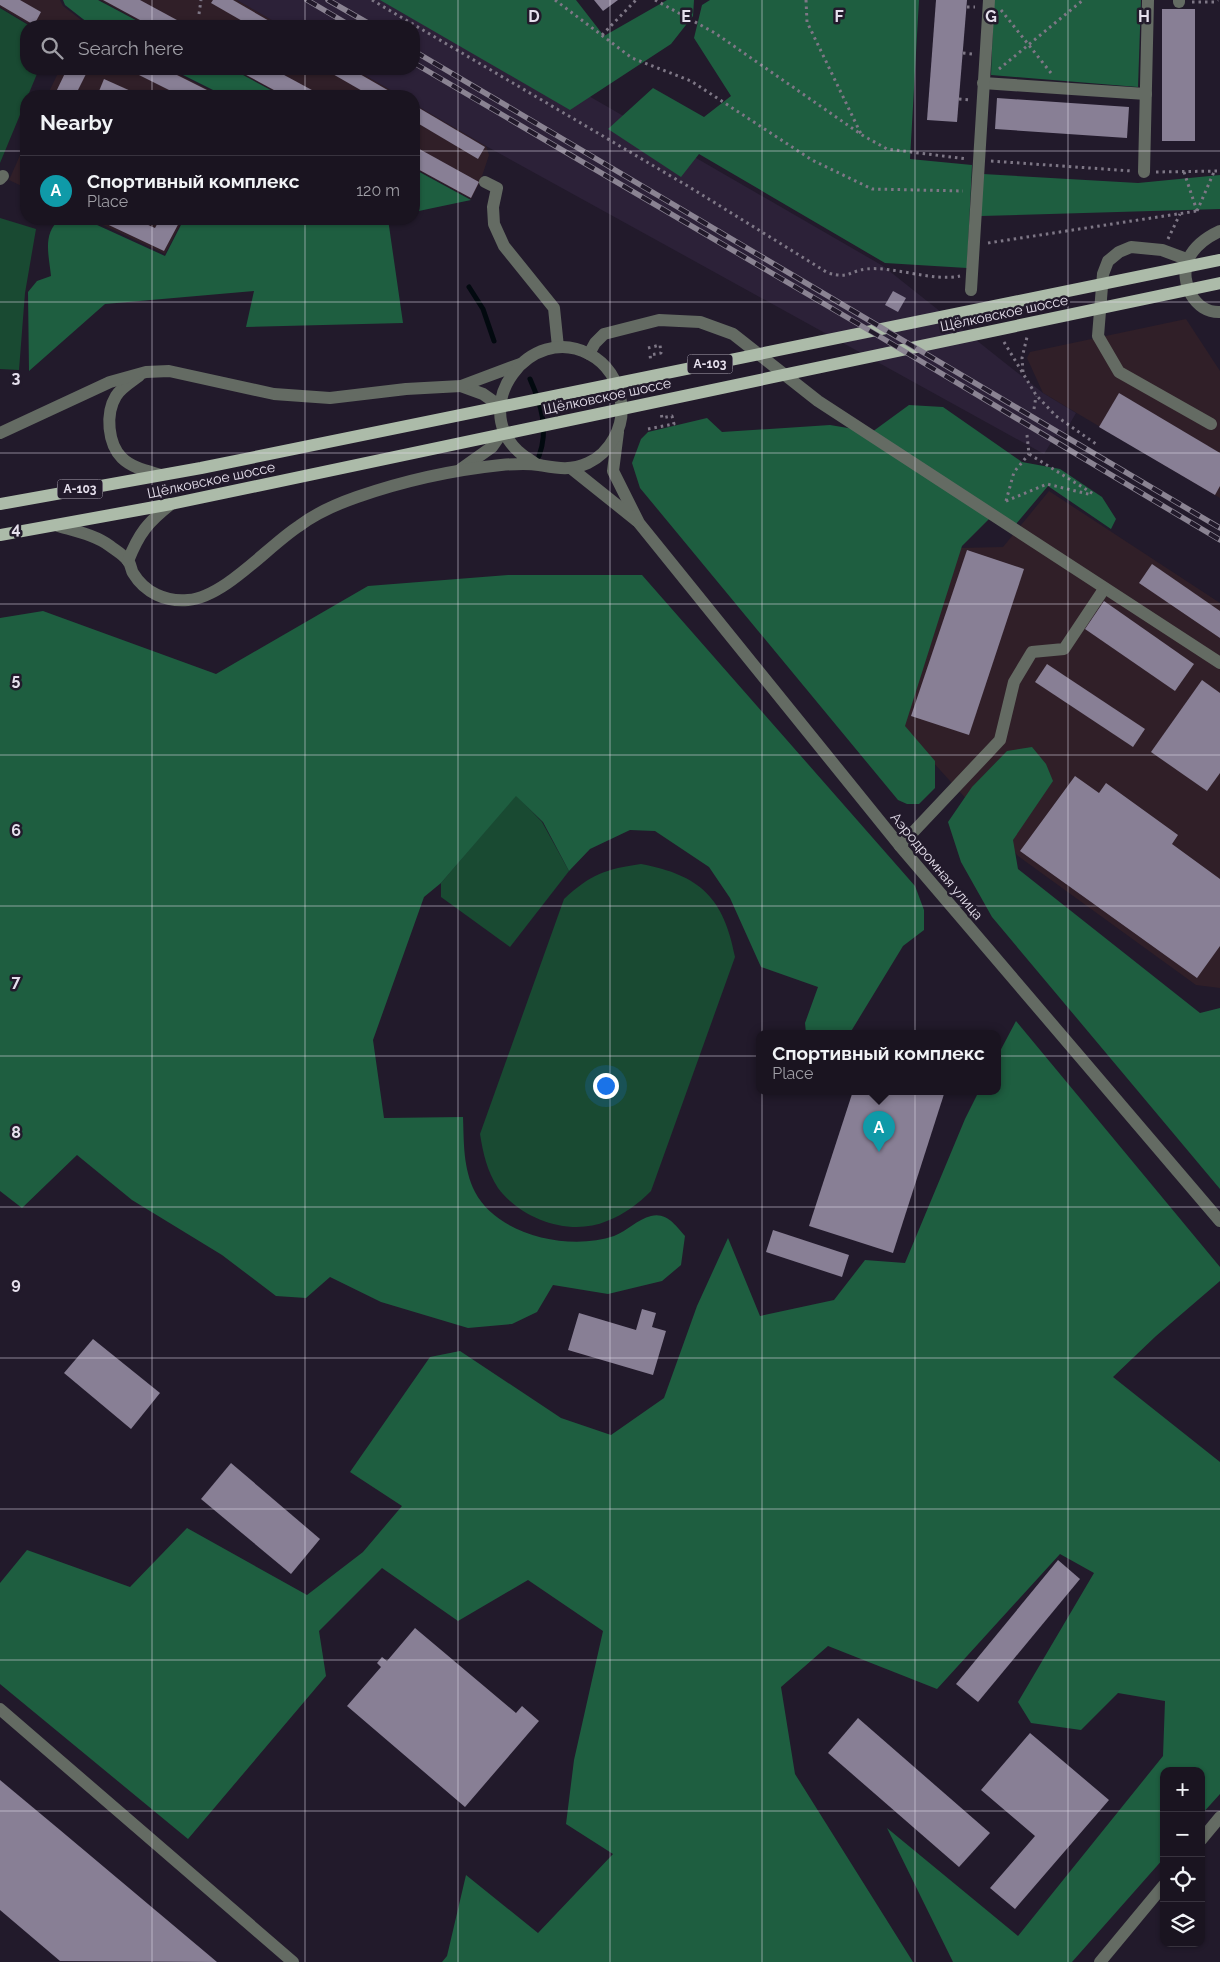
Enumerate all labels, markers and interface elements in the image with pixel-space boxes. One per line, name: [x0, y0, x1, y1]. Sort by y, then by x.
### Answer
text: D: [528, 7, 540, 26]
text: E: [681, 7, 691, 26]
text: F: [834, 7, 844, 26]
text: G: [985, 7, 997, 26]
text: H: [1138, 7, 1150, 26]
search box: [20, 20, 420, 75]
icon: search: [38, 34, 66, 62]
text: Search here: [78, 37, 184, 59]
text: Nearby: [40, 110, 113, 135]
text: Спортивный комплекс: [87, 170, 299, 192]
text: A: [51, 181, 61, 200]
text: 120 m: [356, 181, 400, 200]
text: Place: [87, 192, 128, 211]
street label: Щёлковское шоссе: [939, 292, 1069, 334]
road number: А-103: [688, 354, 732, 374]
text: 3: [12, 368, 21, 387]
street label: Щёлковское шоссе: [542, 375, 672, 417]
street label: Щёлковское шоссе: [146, 459, 276, 501]
road number: А-103: [58, 479, 102, 498]
text: 4: [11, 519, 21, 538]
text: 5: [12, 670, 21, 689]
street label: Аэродромная улица: [888, 809, 986, 923]
text: 6: [11, 821, 21, 840]
text: 7: [12, 972, 21, 991]
popup: [756, 1030, 1001, 1095]
text: Спортивный комплекс: [772, 1042, 985, 1064]
text: Place: [772, 1064, 813, 1083]
your location: [593, 1073, 619, 1099]
pin: A: [863, 1111, 895, 1152]
text: 8: [11, 1123, 21, 1142]
text: 9: [11, 1274, 21, 1293]
map controls: [1160, 1767, 1205, 1947]
button: +: [1160, 1767, 1205, 1812]
button: −: [1160, 1812, 1205, 1857]
button: locate: [1160, 1857, 1205, 1902]
button: layers: [1160, 1902, 1205, 1947]

